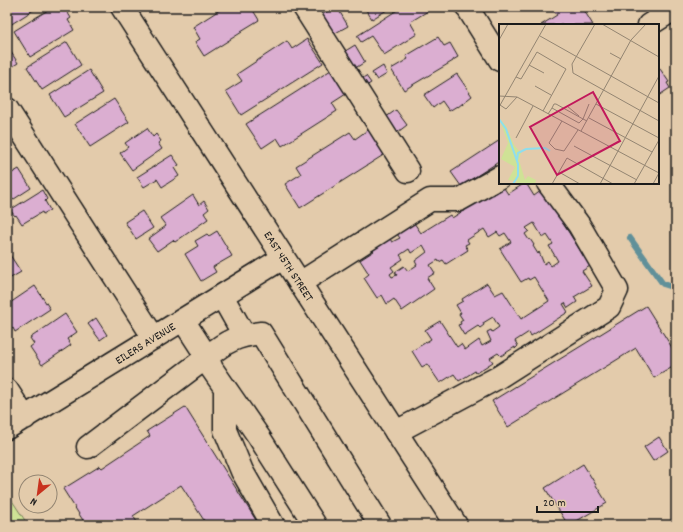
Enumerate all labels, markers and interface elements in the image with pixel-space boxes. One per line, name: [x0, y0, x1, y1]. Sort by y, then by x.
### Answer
inset map: [499, 24, 659, 184]
street label: EAST 45TH STREET: [259, 228, 317, 305]
street label: EILERS AVENUE: [112, 319, 180, 370]
north arrow: [18, 474, 58, 514]
scale bar: [537, 488, 598, 514]
text: N: [27, 492, 40, 509]
text: 20 m: [543, 495, 566, 512]

